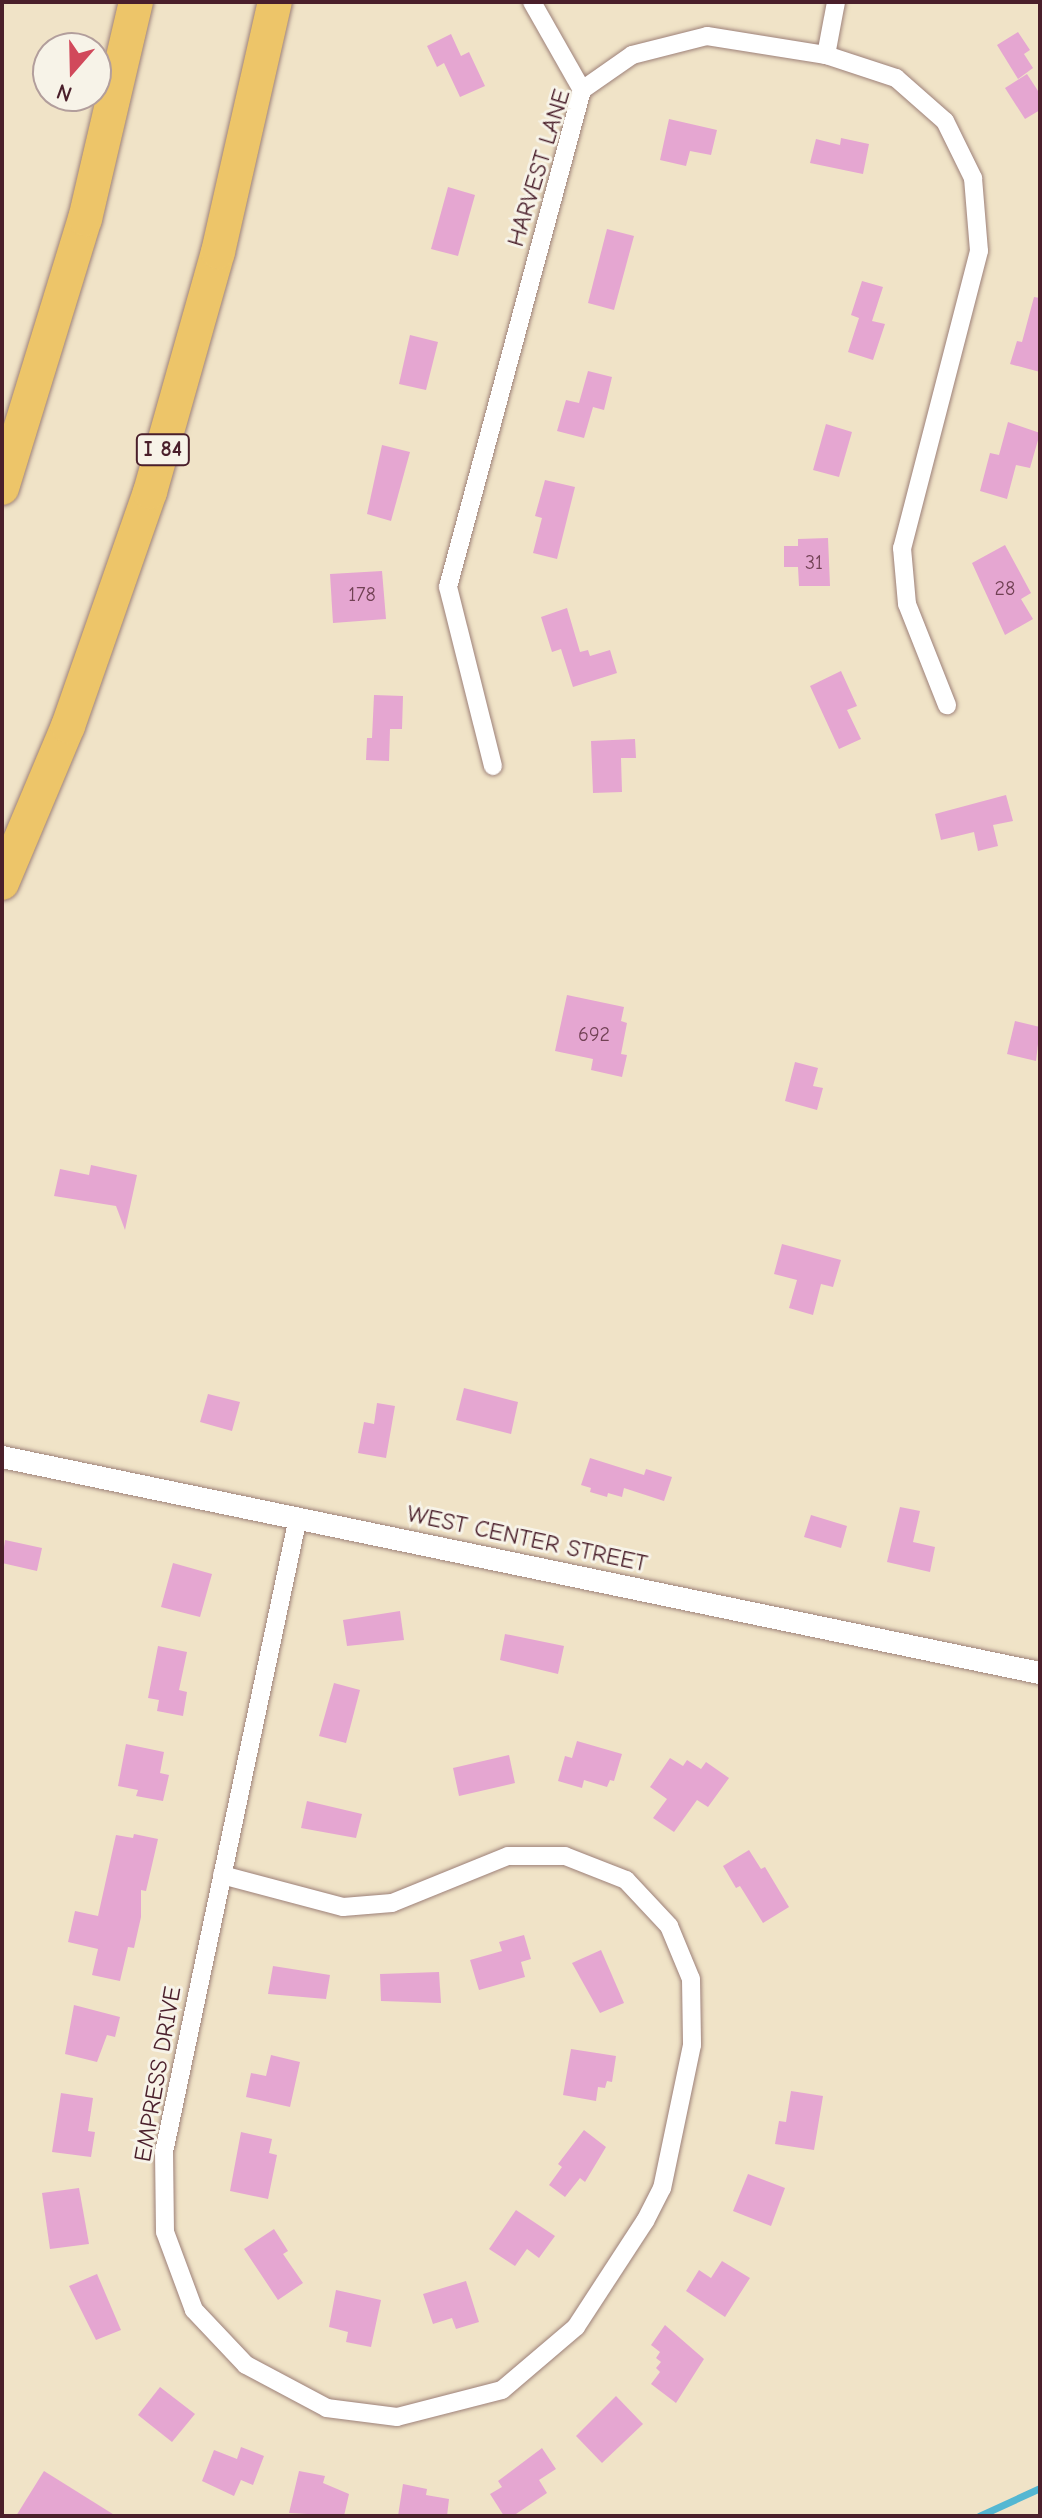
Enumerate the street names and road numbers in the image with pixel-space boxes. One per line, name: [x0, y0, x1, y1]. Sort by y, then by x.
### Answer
street label: HARVEST LANE: [501, 86, 577, 250]
road number: I 84: [135, 432, 191, 468]
street label: WEST CENTER STREET: [404, 1499, 650, 1579]
street label: EMPRESS DRIVE: [128, 1984, 188, 2164]

